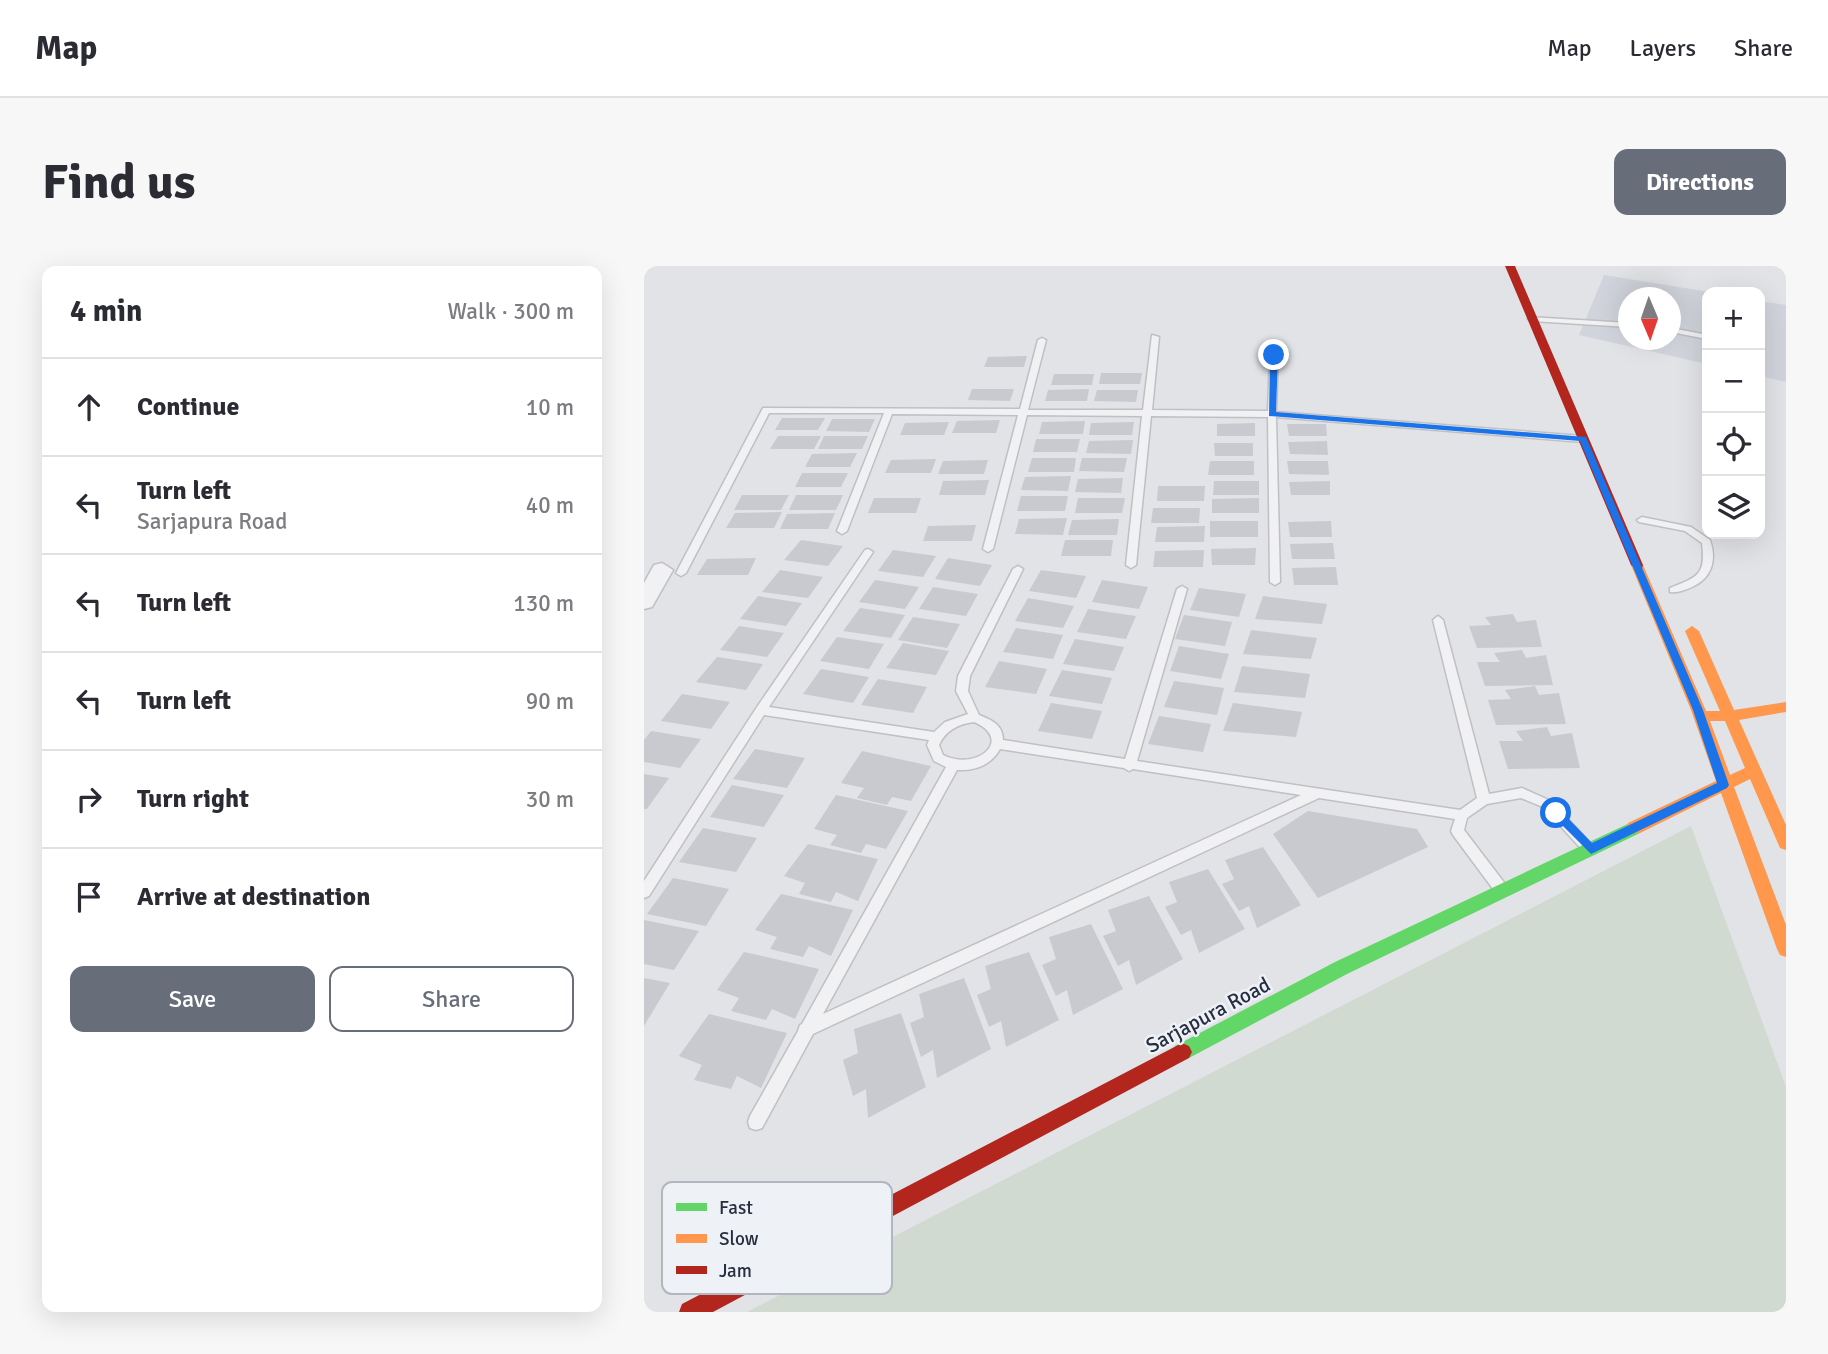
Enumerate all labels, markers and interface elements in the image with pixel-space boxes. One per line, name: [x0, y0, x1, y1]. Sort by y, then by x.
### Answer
text: Map: [35, 28, 97, 69]
text: Map: [1547, 33, 1592, 63]
text: Layers: [1630, 33, 1696, 63]
text: Share: [1734, 33, 1793, 63]
button: Directions: [1614, 149, 1786, 215]
text: Find us: [42, 152, 195, 212]
north arrow: [1618, 287, 1681, 350]
map controls: [1702, 287, 1765, 539]
button: +: [1702, 287, 1765, 350]
text: 4 min: [70, 293, 142, 330]
text: Walk · 300 m: [448, 297, 574, 326]
route end: [1258, 339, 1289, 370]
button: −: [1702, 350, 1765, 413]
icon: ahead: [70, 388, 108, 426]
text: Continue: [137, 391, 239, 423]
text: 10 m: [526, 393, 574, 422]
button: locate: [1702, 413, 1765, 476]
text: Turn left: [137, 475, 231, 507]
button: layers: [1702, 476, 1765, 539]
icon: left: [70, 486, 108, 524]
text: 40 m: [526, 491, 574, 520]
text: Sarjapura Road: [137, 507, 287, 536]
icon: left: [70, 584, 108, 622]
text: Turn left: [137, 587, 231, 619]
text: 130 m: [513, 589, 574, 618]
icon: left: [70, 682, 108, 720]
text: Turn left: [137, 685, 231, 717]
text: 90 m: [526, 687, 574, 716]
icon: right: [70, 780, 108, 818]
text: Turn right: [137, 783, 249, 815]
text: 30 m: [526, 785, 574, 814]
route start: [1540, 797, 1571, 828]
icon: arrive: [70, 878, 108, 916]
text: Arrive at destination: [137, 881, 370, 913]
button: Save: [70, 966, 315, 1032]
button: Share: [329, 966, 574, 1032]
street label: Sarjapura Road: [1141, 971, 1275, 1059]
legend: [662, 1182, 892, 1294]
text: Fast: [719, 1196, 753, 1220]
text: Slow: [719, 1227, 759, 1251]
text: Jam: [719, 1259, 752, 1283]

